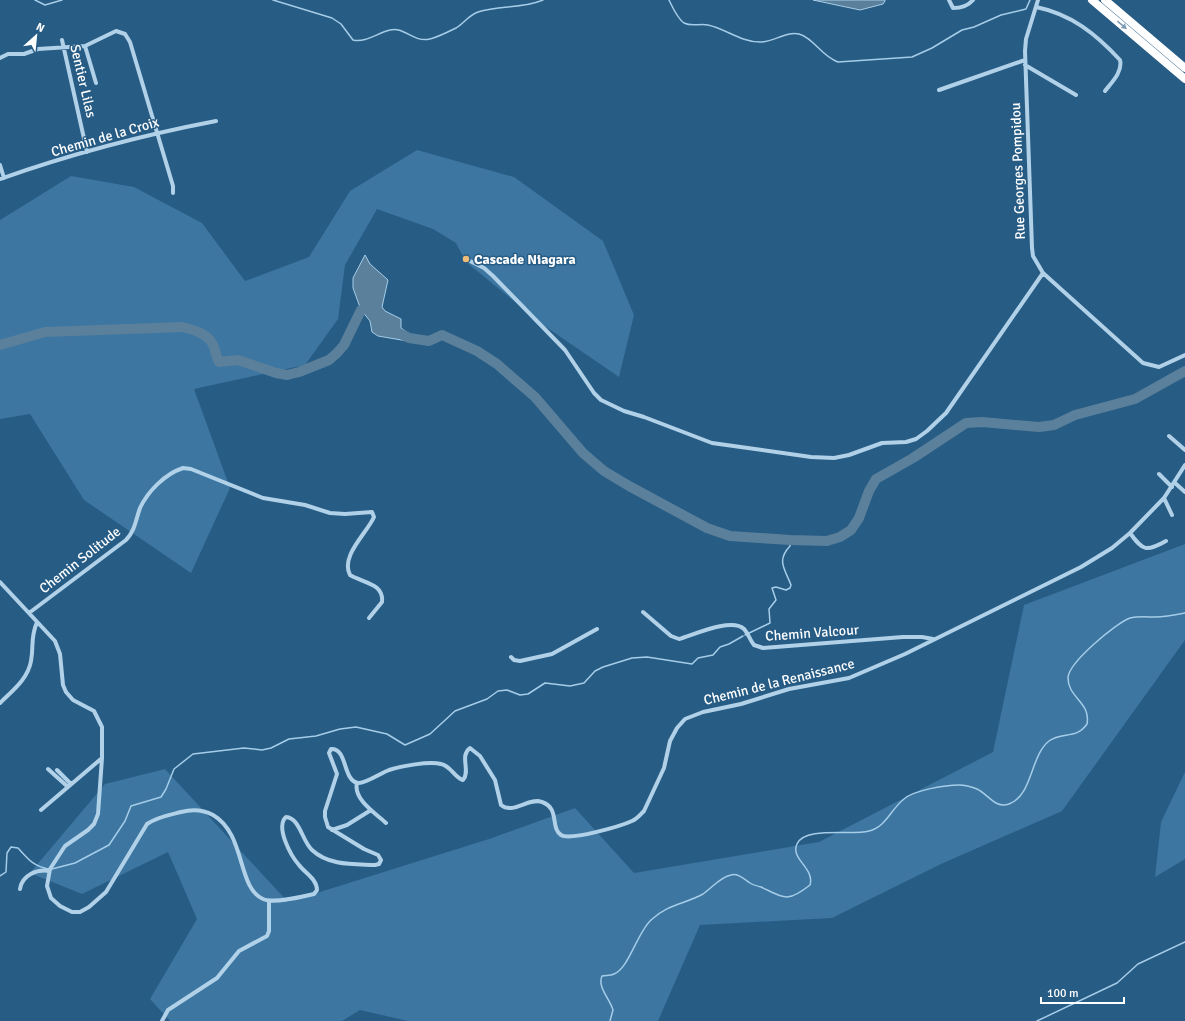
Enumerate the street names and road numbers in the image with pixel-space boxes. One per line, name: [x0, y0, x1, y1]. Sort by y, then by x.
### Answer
street label: Sentier Lilas: [66, 43, 100, 119]
street label: Rue Georges Pompidou: [1007, 102, 1029, 240]
street label: Chemin de la Croix: [49, 113, 161, 161]
street label: Chemin Solitude: [36, 523, 124, 597]
street label: Chemin Valcour: [765, 621, 860, 645]
street label: Chemin de la Renaissance: [702, 655, 856, 709]

